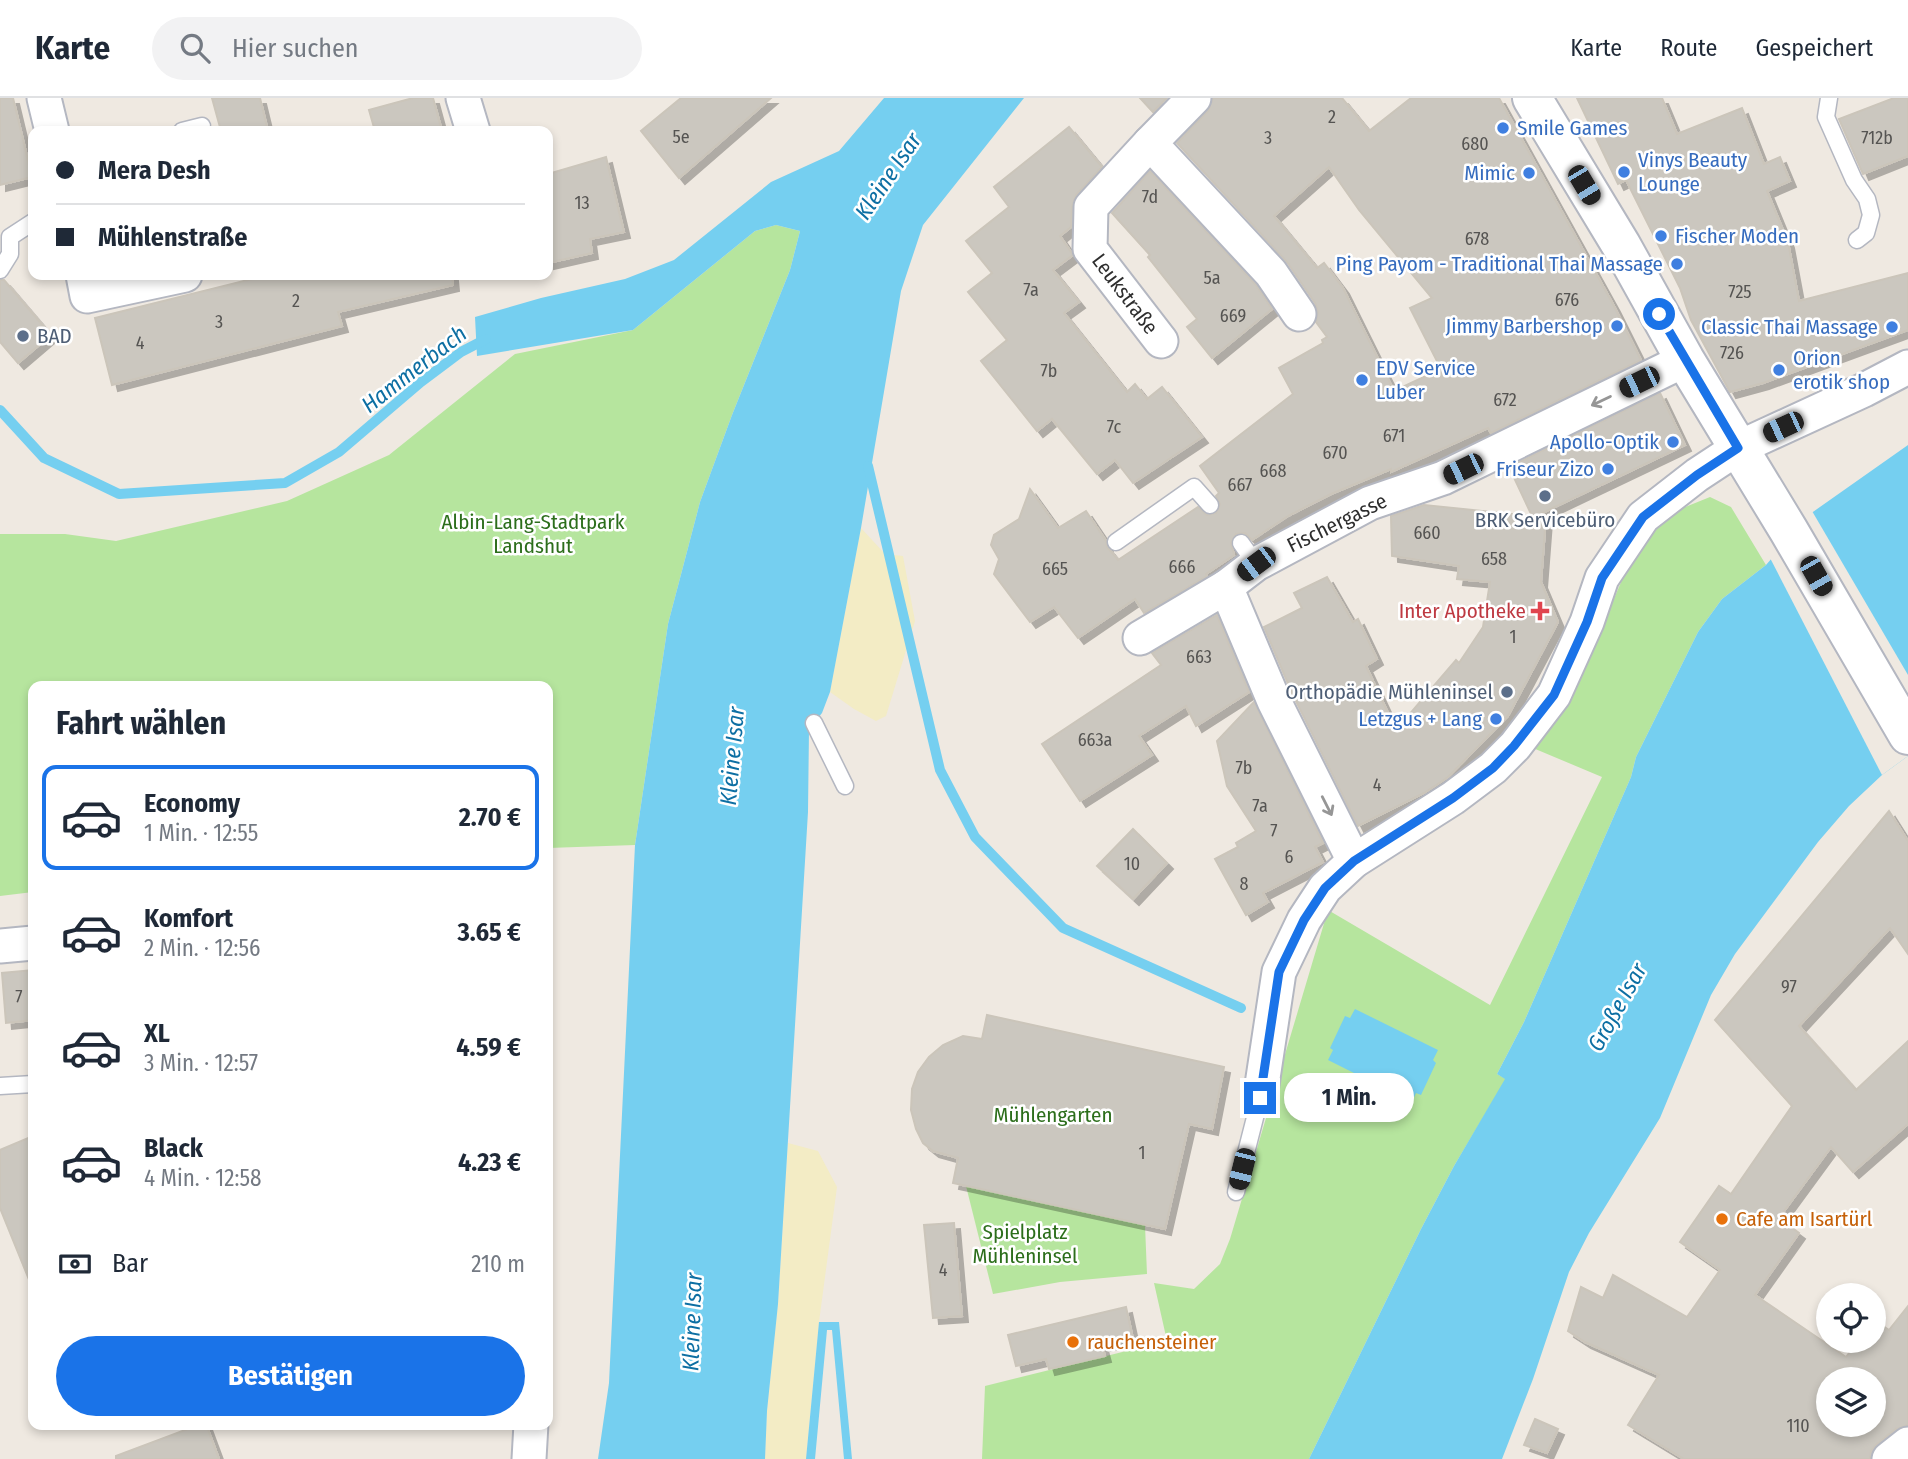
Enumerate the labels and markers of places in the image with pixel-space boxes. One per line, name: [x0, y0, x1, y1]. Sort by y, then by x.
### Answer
place label: Smile Games: [1517, 115, 1627, 141]
marker: Smile Games: [1495, 120, 1511, 136]
place label: Vinys Beauty Lounge: [1638, 147, 1748, 197]
place label: Mimic: [1464, 160, 1515, 186]
marker: Vinys Beauty Lounge: [1616, 164, 1632, 180]
marker: Mimic: [1521, 165, 1537, 181]
place label: Fischer Moden: [1675, 223, 1799, 249]
marker: Fischer Moden: [1653, 228, 1669, 244]
place label: Ping Payom - Traditional Thai Massage: [1336, 251, 1663, 277]
marker: Ping Payom - Traditional Thai Massage: [1669, 256, 1685, 272]
place label: Jimmy Barbershop: [1446, 313, 1603, 339]
place label: Classic Thai Massage: [1701, 314, 1878, 340]
marker: Jimmy Barbershop: [1609, 318, 1625, 334]
marker: Classic Thai Massage: [1884, 319, 1900, 335]
place label: BAD: [37, 323, 72, 349]
marker: BAD: [15, 328, 31, 344]
place label: Orion erotik shop: [1793, 345, 1890, 395]
place label: EDV Service Luber: [1376, 355, 1475, 405]
marker: Orion erotik shop: [1771, 362, 1787, 378]
marker: EDV Service Luber: [1354, 372, 1370, 388]
place label: Apollo-Optik: [1550, 429, 1659, 455]
marker: Apollo-Optik: [1665, 434, 1681, 450]
place label: Friseur Zizo: [1496, 456, 1594, 482]
marker: Friseur Zizo: [1600, 461, 1616, 477]
marker: BRK Servicebüro: [1537, 488, 1553, 504]
place label: BRK Servicebüro: [1475, 507, 1615, 533]
place label: Inter Apotheke: [1399, 598, 1526, 624]
marker: Inter Apotheke: [1532, 603, 1548, 619]
place label: Orthopädie Mühleninsel: [1285, 679, 1493, 705]
marker: Orthopädie Mühleninsel: [1499, 684, 1515, 700]
place label: Letzgus + Lang: [1358, 706, 1482, 732]
marker: Letzgus + Lang: [1488, 711, 1504, 727]
place label: Cafe am Isartürl: [1736, 1206, 1873, 1232]
marker: Cafe am Isartürl: [1714, 1211, 1730, 1227]
place label: rauchensteiner: [1087, 1329, 1217, 1355]
marker: rauchensteiner: [1065, 1334, 1081, 1350]

